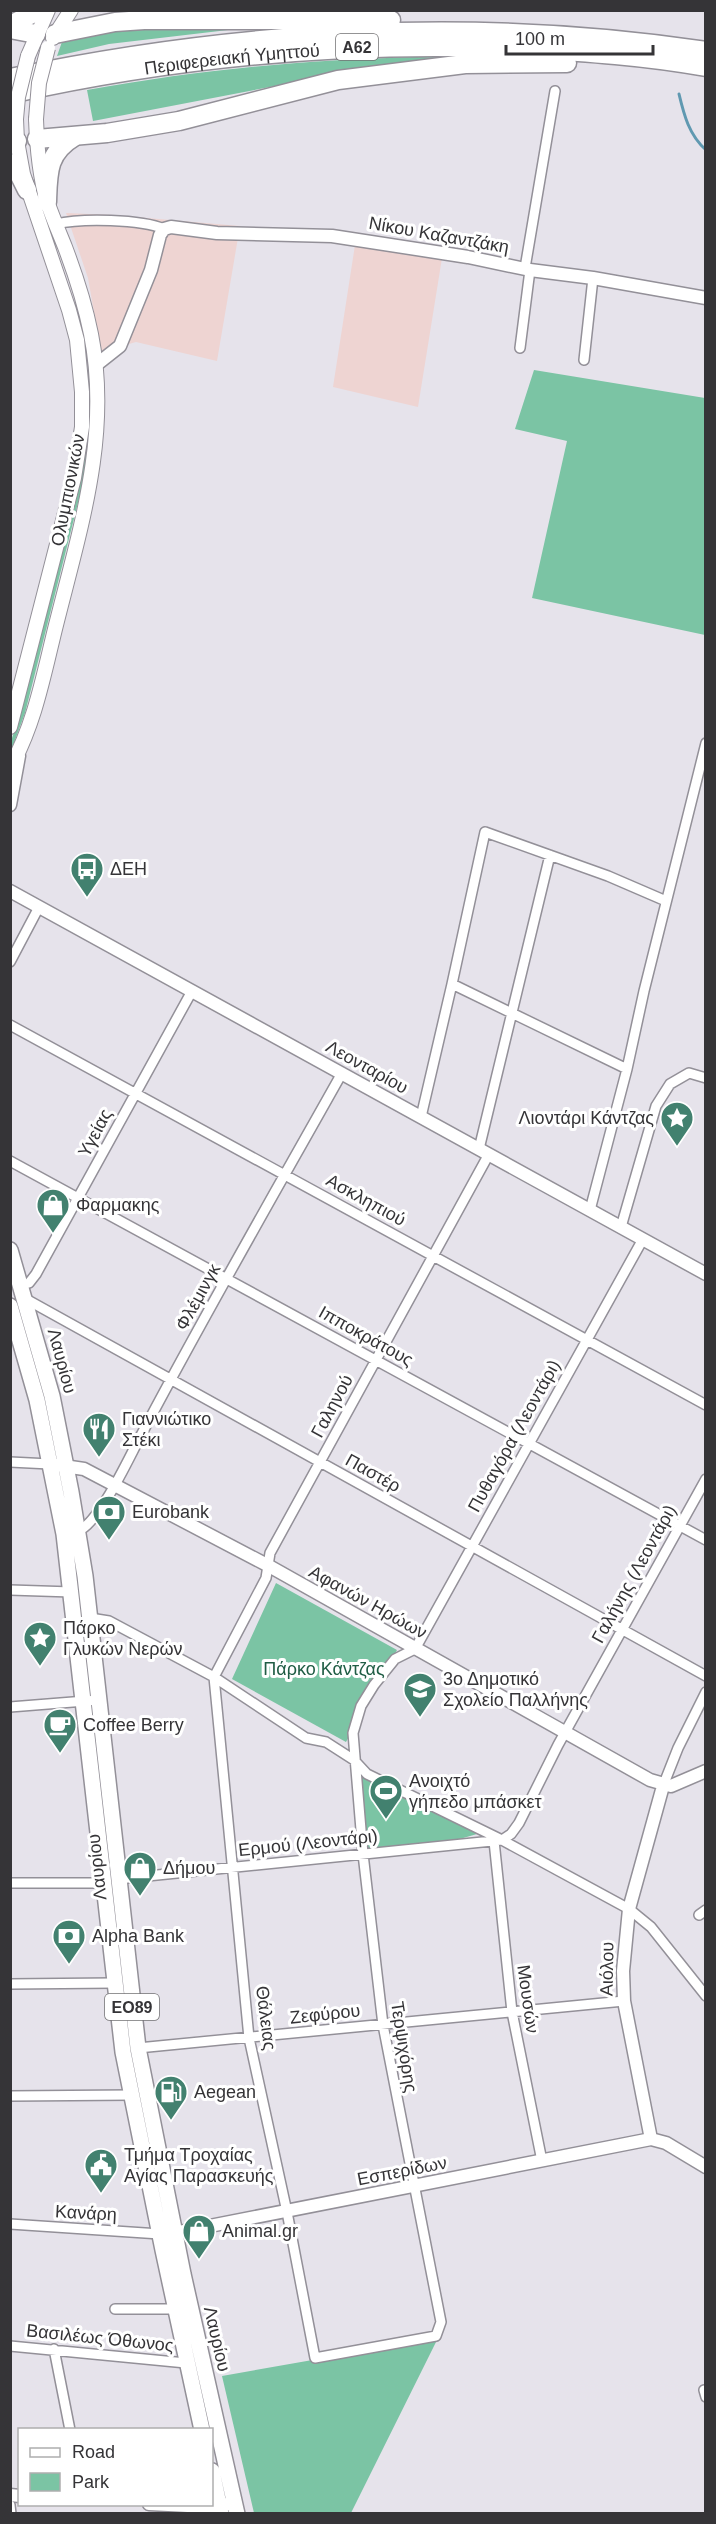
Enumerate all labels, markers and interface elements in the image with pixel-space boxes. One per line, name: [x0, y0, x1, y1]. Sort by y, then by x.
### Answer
scale bar: [506, 18, 653, 56]
text: 100 m: [515, 29, 565, 49]
road number: Α62: [336, 34, 378, 60]
street label: Περιφερειακή Υμηττού: [143, 40, 320, 79]
street label: Νίκου Καζαντζάκη: [367, 213, 511, 257]
street label: Ολυμπιονικών: [47, 432, 89, 548]
bus stop icon: ΔΕΗ: [69, 851, 105, 898]
place label: ΔΕΗ: [110, 859, 147, 879]
street label: Λεονταρίου: [323, 1036, 411, 1098]
place icon: Λιοντάρι Κάντζας: [659, 1100, 695, 1147]
street label: Υγείας: [74, 1105, 116, 1160]
place label: Λιοντάρι Κάντζας: [519, 1108, 654, 1128]
street label: Ασκληπιού: [323, 1170, 409, 1230]
shop icon: Φαρμακης: [35, 1187, 71, 1234]
place label: Φαρμακης: [76, 1195, 160, 1215]
street label: Φλέμινγκ: [172, 1259, 225, 1334]
street label: Ιπποκράτους: [315, 1302, 417, 1370]
street label: Λαυρίου: [44, 1326, 80, 1396]
street label: Πυθαγόρα (Λεοντάρι): [464, 1357, 564, 1515]
street label: Γαληνού: [307, 1371, 357, 1441]
place label: Γιαννιώτικο Στέκι: [122, 1409, 211, 1450]
restaurant icon: Γιαννιώτικο Στέκι: [81, 1411, 117, 1458]
street label: Παστέρ: [342, 1450, 404, 1496]
bank icon: Eurobank: [91, 1494, 127, 1541]
place label: Eurobank: [132, 1502, 210, 1522]
street label: Γαλήνης (Λεοντάρι): [588, 1502, 680, 1646]
street label: Αφανών Ηρώων: [306, 1561, 430, 1643]
place label: Πάρκο Γλυκών Νερών: [63, 1618, 182, 1659]
place icon: Πάρκο Γλυκών Νερών: [22, 1620, 58, 1667]
park label: Πάρκο Κάντζας: [263, 1659, 385, 1679]
place label: 3ο Δημοτικό Σχολείο Παλλήνης: [443, 1669, 588, 1710]
school or university icon: 3ο Δημοτικό Σχολείο Παλλήνης: [402, 1671, 438, 1718]
cafe icon: Coffee Berry: [42, 1707, 78, 1754]
place label: Coffee Berry: [83, 1715, 184, 1735]
place label: Ανοιχτό γήπεδο μπάσκετ: [409, 1771, 542, 1812]
sports icon: Ανοιχτό γήπεδο μπάσκετ: [368, 1773, 404, 1820]
street label: Ερμού (Λεοντάρι): [237, 1826, 379, 1860]
street label: Λαυρίου: [84, 1833, 110, 1901]
shop icon: Δήμου: [122, 1850, 158, 1897]
place label: Δήμου: [163, 1858, 215, 1878]
bank icon: Alpha Bank: [51, 1918, 87, 1965]
place label: Alpha Bank: [92, 1926, 185, 1946]
street label: Αιόλου: [597, 1942, 617, 1996]
street label: Μουσών: [513, 1963, 543, 2035]
street label: Θάλειας: [252, 1985, 280, 2052]
road number: ΕΟ89: [105, 1994, 159, 2020]
street label: Ζεφύρου: [289, 2000, 361, 2028]
street label: Τερψιχόρης: [387, 2000, 421, 2094]
fuel station icon: Aegean: [153, 2074, 189, 2121]
place label: Aegean: [194, 2082, 256, 2102]
place label: Τμήμα Τροχαίας Αγίας Παρασκευής: [124, 2145, 274, 2186]
public building icon: Τμήμα Τροχαίας Αγίας Παρασκευής: [83, 2147, 119, 2194]
street label: Εσπερίδων: [355, 2153, 449, 2189]
street label: Κανάρη: [55, 2201, 117, 2225]
shop icon: Animal.gr: [181, 2213, 217, 2260]
place label: Animal.gr: [222, 2221, 298, 2241]
street label: Λαυρίου: [200, 2304, 234, 2374]
street label: Βασιλέως Όθωνος: [25, 2320, 175, 2356]
legend: [18, 2428, 213, 2506]
text: Road: [72, 2442, 115, 2462]
text: Park: [72, 2472, 110, 2492]

